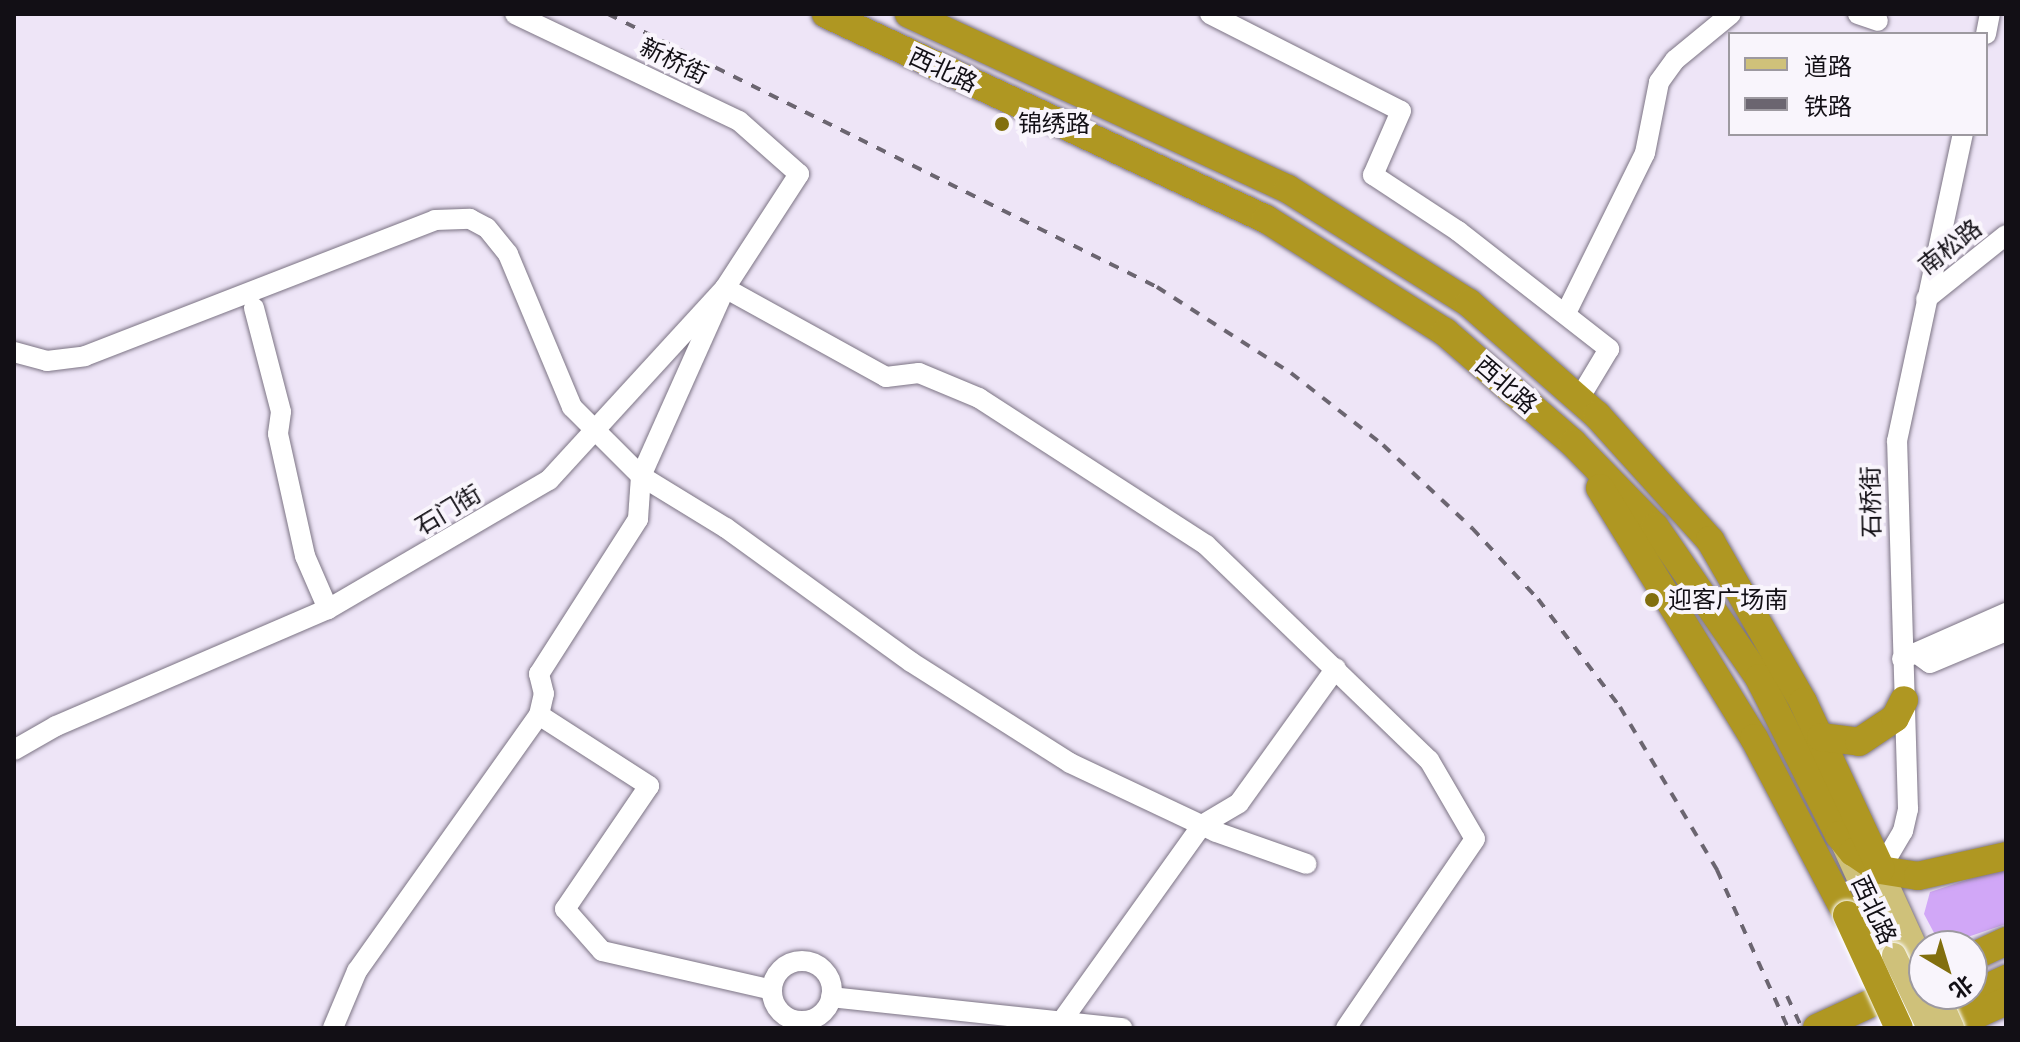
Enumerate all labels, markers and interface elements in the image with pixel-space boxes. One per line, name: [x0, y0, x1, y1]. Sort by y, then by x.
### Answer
street label: 新桥街: [635, 32, 713, 90]
legend: [1728, 32, 1988, 136]
street label: 西北路: [904, 42, 982, 98]
text: 道路: [1804, 51, 1852, 81]
text: 铁路: [1804, 91, 1852, 121]
place label: 锦绣路: [1018, 110, 1090, 138]
marker: 锦绣路: [993, 115, 1011, 133]
street label: 南松路: [1913, 213, 1987, 281]
street label: 西北路: [1469, 351, 1543, 419]
street label: 石桥街: [1856, 466, 1886, 538]
street label: 石门街: [410, 479, 486, 541]
place label: 迎客广场南: [1668, 586, 1788, 614]
marker: 迎客广场南: [1643, 591, 1661, 609]
street label: 西北路: [1846, 871, 1902, 949]
north arrow: [1908, 930, 1988, 1010]
text: 北: [1944, 970, 1979, 1005]

